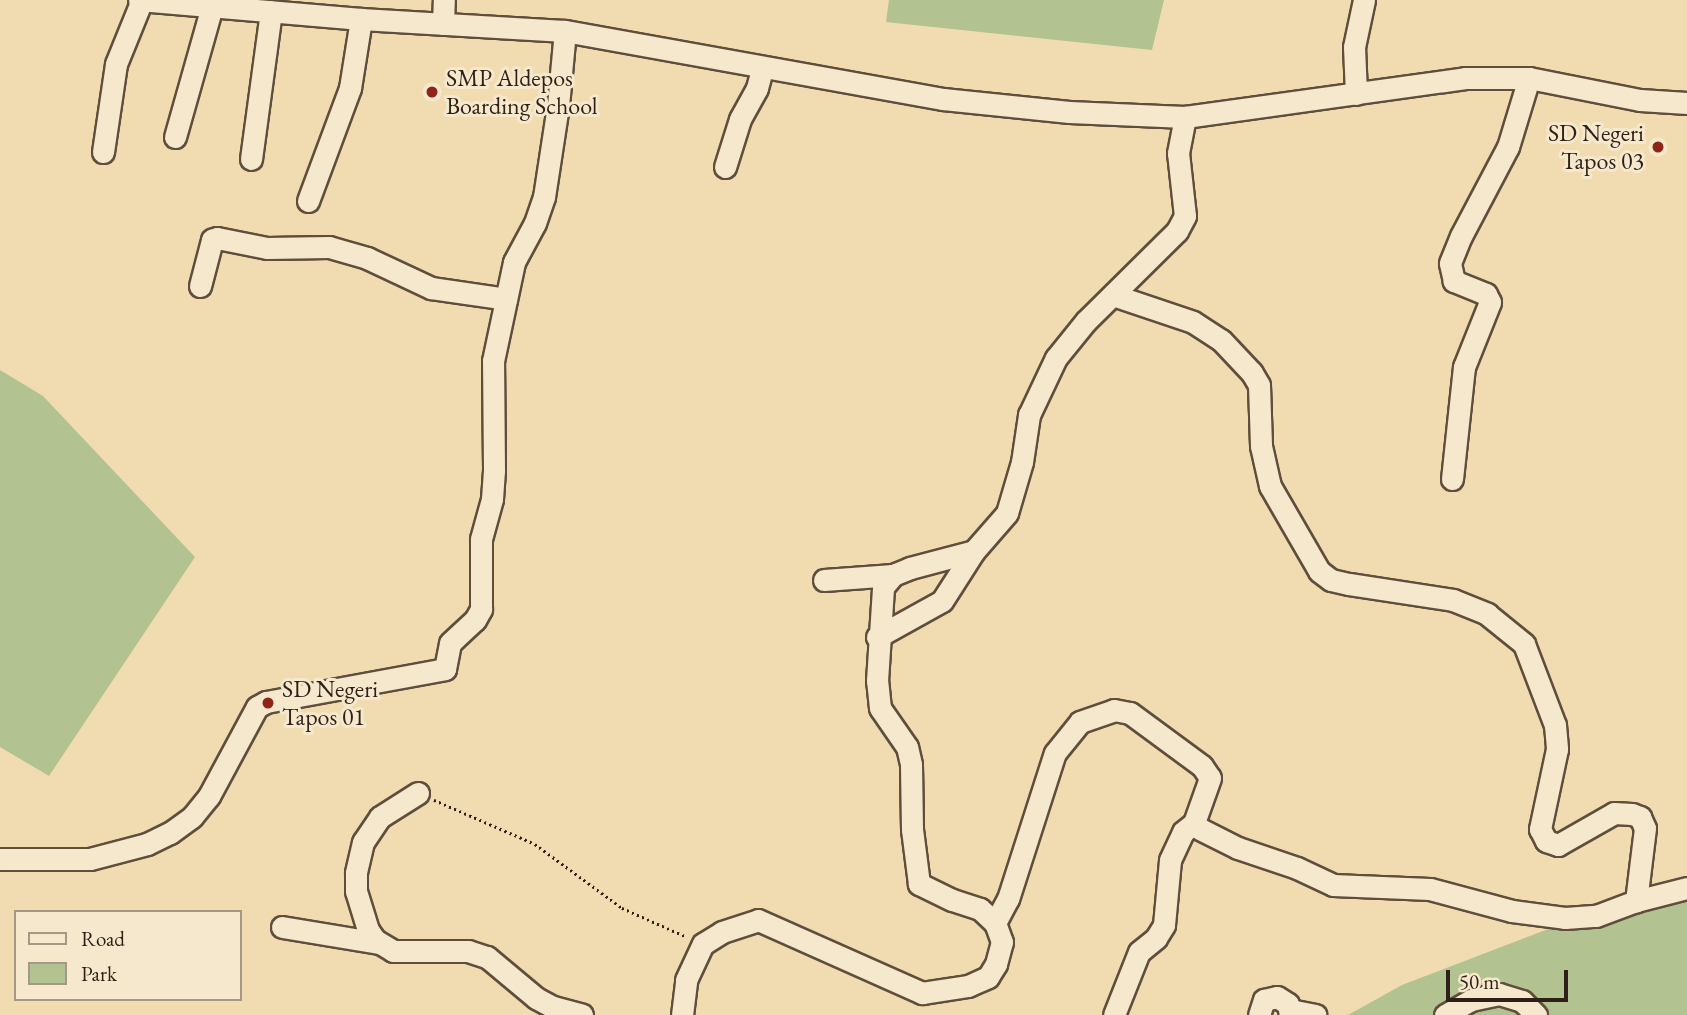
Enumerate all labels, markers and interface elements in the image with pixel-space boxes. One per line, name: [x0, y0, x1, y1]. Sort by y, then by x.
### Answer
place label: SMP Aldepos Boarding School: [446, 64, 597, 120]
marker: SMP Aldepos Boarding School: [424, 84, 440, 100]
place label: SD Negeri Tapos 03: [1548, 119, 1644, 175]
marker: SD Negeri Tapos 03: [1650, 139, 1666, 155]
place label: SD Negeri Tapos 01: [282, 675, 378, 731]
marker: SD Negeri Tapos 01: [260, 695, 276, 711]
legend: [14, 910, 242, 1001]
text: Road: [81, 925, 125, 952]
scale bar: [1449, 956, 1572, 1000]
text: Park: [81, 960, 117, 987]
text: 50 m: [1459, 968, 1500, 995]

